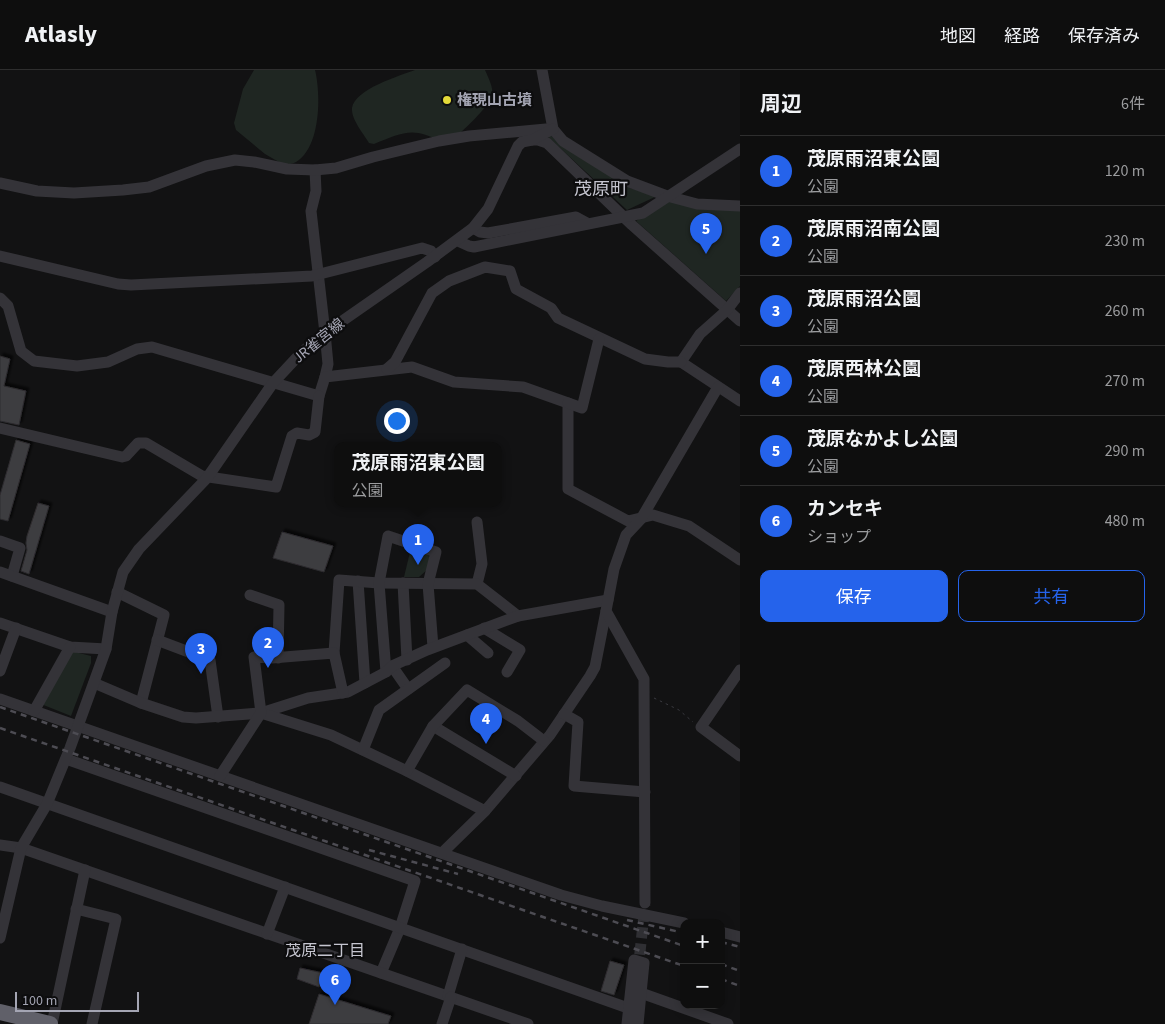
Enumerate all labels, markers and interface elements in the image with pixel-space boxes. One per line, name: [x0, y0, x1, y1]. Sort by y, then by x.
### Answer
text: Atlasly: [25, 17, 97, 52]
text: 地図: [940, 24, 976, 49]
text: 経路: [1004, 24, 1040, 49]
text: 保存済み: [1068, 24, 1140, 49]
text: 周辺: [760, 89, 802, 119]
place label: 権現山古墳: [457, 90, 532, 111]
text: 6件: [1121, 93, 1145, 115]
marker: 権現山古墳: [441, 94, 453, 106]
text: 茂原雨沼東公園: [807, 146, 940, 173]
text: 1: [772, 160, 780, 182]
text: 120 m: [1105, 160, 1145, 182]
text: 公園: [807, 176, 839, 198]
district label: 茂原町: [574, 177, 628, 202]
pin: 5: [690, 213, 722, 254]
text: 茂原雨沼南公園: [807, 216, 940, 243]
text: 2: [772, 230, 780, 252]
text: 230 m: [1105, 230, 1145, 252]
text: 公園: [807, 246, 839, 268]
text: 茂原雨沼公園: [807, 286, 921, 313]
text: 3: [772, 300, 780, 322]
text: 260 m: [1105, 300, 1145, 322]
street label: JR雀宮線: [289, 314, 349, 368]
text: 公園: [807, 316, 839, 338]
text: 茂原西林公園: [807, 356, 921, 383]
text: 4: [772, 370, 780, 392]
text: 270 m: [1105, 370, 1145, 392]
text: 公園: [807, 386, 839, 408]
your location: [384, 408, 410, 434]
text: 茂原なかよし公園: [807, 426, 958, 453]
text: 5: [772, 440, 780, 462]
text: 290 m: [1105, 440, 1145, 462]
popup: [334, 442, 502, 507]
text: 茂原雨沼東公園: [351, 450, 485, 477]
text: 公園: [807, 456, 839, 478]
text: 公園: [351, 480, 384, 502]
text: カンセキ: [807, 496, 883, 523]
text: 6: [772, 510, 780, 532]
text: 480 m: [1105, 510, 1145, 532]
pin: 1: [402, 524, 434, 565]
text: ショップ: [807, 526, 871, 548]
button: 保存: [760, 570, 948, 622]
button: 共有: [958, 570, 1145, 622]
pin: 2: [252, 627, 284, 668]
pin: 3: [185, 633, 217, 674]
pin: 4: [470, 703, 502, 744]
map controls: [680, 919, 725, 1009]
button: +: [680, 919, 725, 964]
district label: 茂原二丁目: [285, 940, 365, 962]
pin: 6: [319, 964, 351, 1005]
button: −: [680, 964, 725, 1009]
scale bar: [15, 989, 139, 1012]
text: 100 m: [22, 991, 57, 1011]

